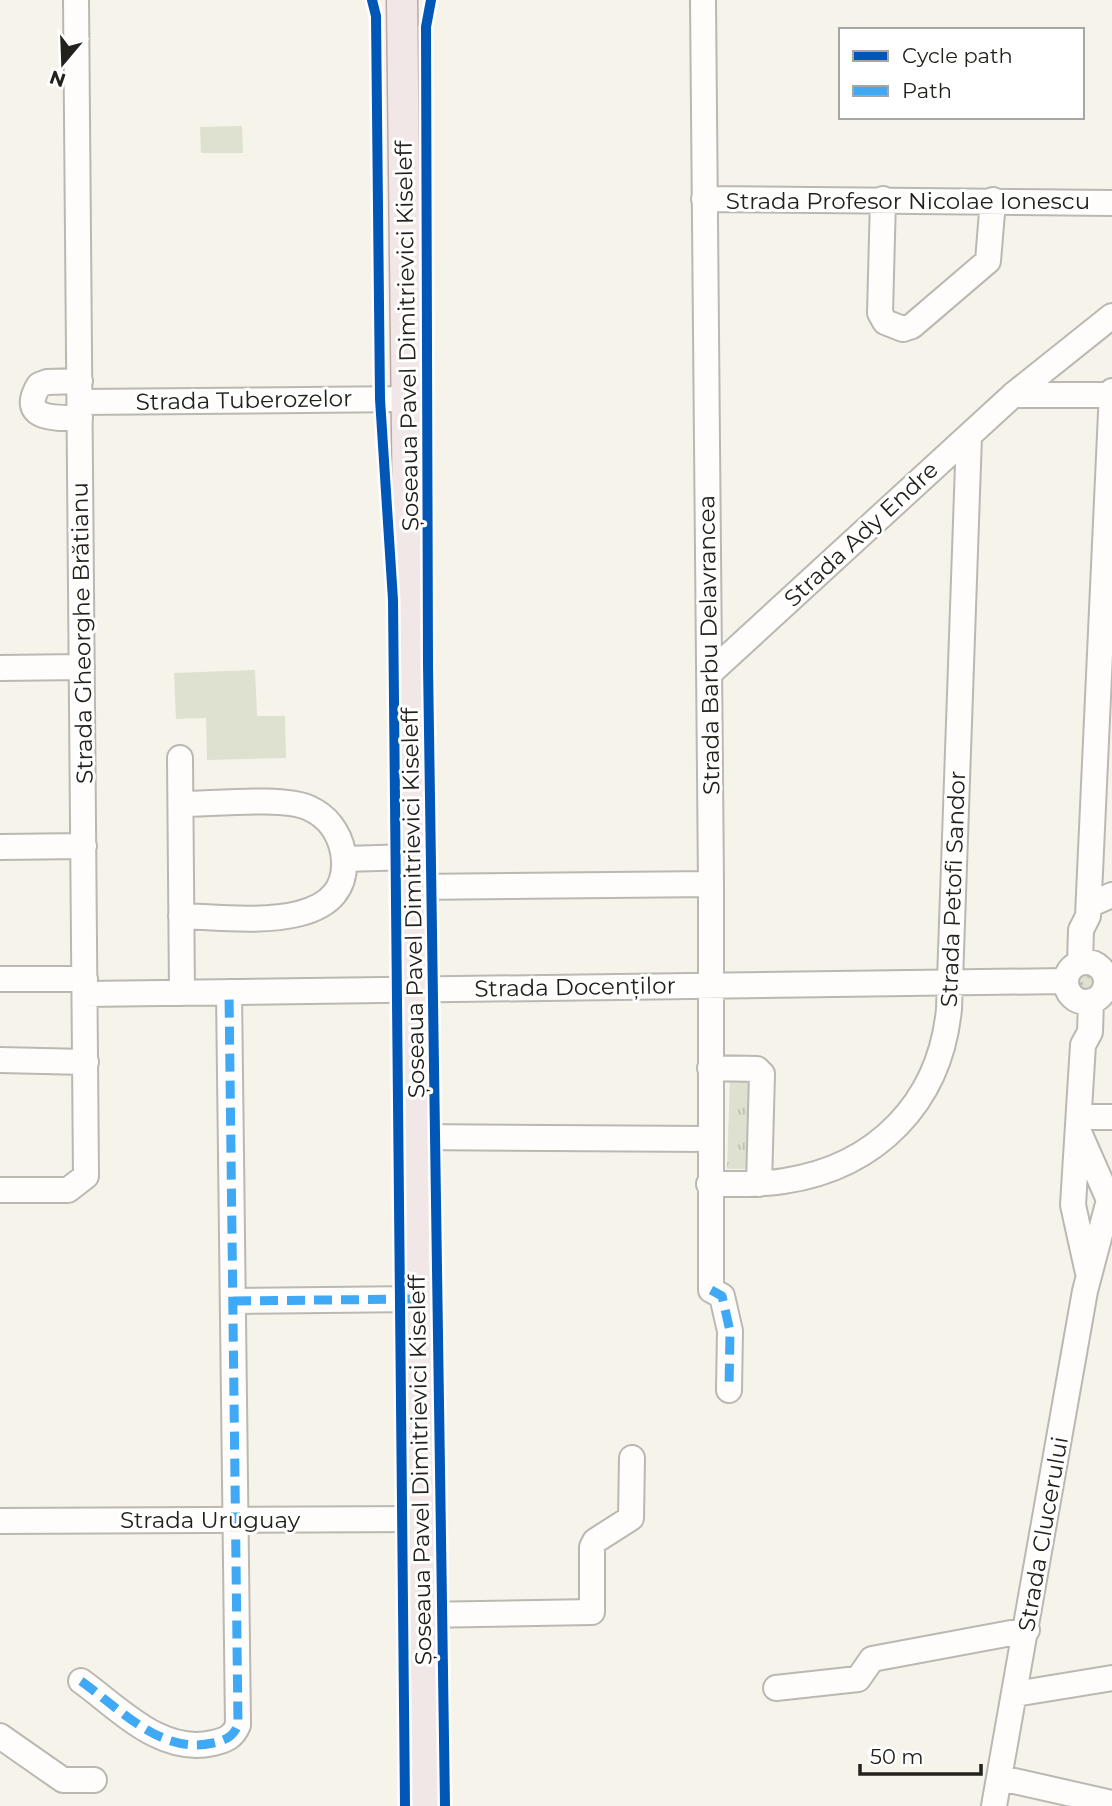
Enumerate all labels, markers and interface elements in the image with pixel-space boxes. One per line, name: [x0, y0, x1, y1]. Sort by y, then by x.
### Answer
north arrow: [28, 28, 98, 98]
legend: [839, 28, 1084, 119]
text: Cycle path: [902, 43, 1013, 68]
text: N: [47, 65, 69, 92]
text: Path: [902, 78, 952, 103]
street label: Șoseaua Pavel Dimitrievici Kiseleff: [390, 139, 424, 531]
street label: Strada Profesor Nicolae Ionescu: [726, 187, 1090, 215]
street label: Strada Tuberozelor: [135, 384, 353, 416]
street label: Strada Ady Endre: [778, 455, 944, 613]
street label: Strada Gheorghe Brătianu: [65, 482, 99, 784]
street label: Strada Barbu Delavrancea: [692, 495, 726, 795]
street label: Șoseaua Pavel Dimitrievici Kiseleff: [396, 706, 430, 1098]
street label: Strada Petofi Sandor: [935, 770, 971, 1008]
street label: Strada Docenților: [474, 971, 676, 1003]
street label: Șoseaua Pavel Dimitrievici Kiseleff: [403, 1273, 437, 1665]
street label: Strada Clucerului: [1012, 1434, 1074, 1634]
street label: Strada Uruguay: [120, 1506, 301, 1534]
scale bar: [860, 1732, 981, 1776]
text: 50 m: [870, 1744, 924, 1769]

